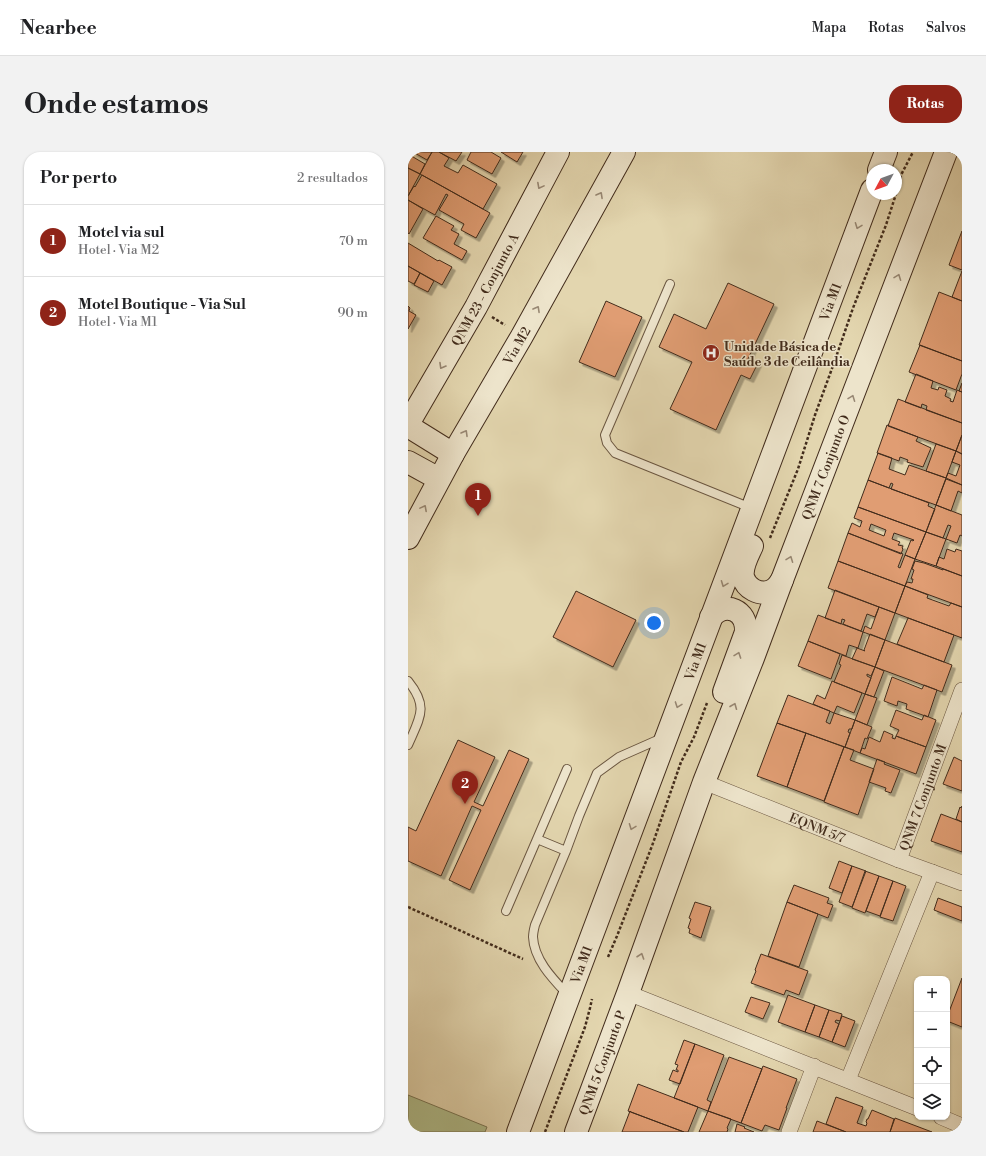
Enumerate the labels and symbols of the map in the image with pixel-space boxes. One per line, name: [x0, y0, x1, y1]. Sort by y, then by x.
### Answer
north arrow: [866, 164, 902, 200]
one-way arrow: [537, 182, 544, 190]
one-way arrow: [596, 192, 603, 199]
one-way arrow: [855, 223, 863, 230]
street label: QNM 23 - Conjunto A: [448, 230, 523, 349]
one-way arrow: [894, 273, 902, 280]
street label: Via M1: [816, 281, 845, 324]
one-way arrow: [533, 305, 540, 313]
street label: Via M2: [500, 324, 534, 369]
place label: Unidade Básica de Saúde 3 de Ceilândia: [724, 339, 851, 370]
hospital icon: Unidade Básica de Saúde 3 de Ceilândia: [701, 343, 721, 363]
one-way arrow: [439, 362, 446, 369]
one-way arrow: [847, 395, 855, 402]
street label: QNM 7 Conjunto O: [799, 413, 854, 522]
one-way arrow: [461, 430, 468, 437]
pin: 1: [465, 483, 491, 516]
one-way arrow: [419, 505, 426, 513]
one-way arrow: [785, 555, 793, 562]
one-way arrow: [720, 580, 728, 587]
your location: [644, 613, 664, 633]
street label: Via M1: [681, 640, 710, 684]
one-way arrow: [733, 651, 741, 658]
one-way arrow: [674, 702, 683, 709]
one-way arrow: [729, 703, 737, 710]
street label: QNM 7 Conjunto M: [896, 741, 950, 853]
pin: 2: [452, 771, 478, 804]
street label: EQNM 5/7: [786, 810, 848, 847]
one-way arrow: [629, 824, 637, 831]
street label: Via M1: [567, 943, 596, 987]
one-way arrow: [637, 953, 645, 960]
street label: QNM 5 Conjunto P: [576, 1008, 630, 1118]

